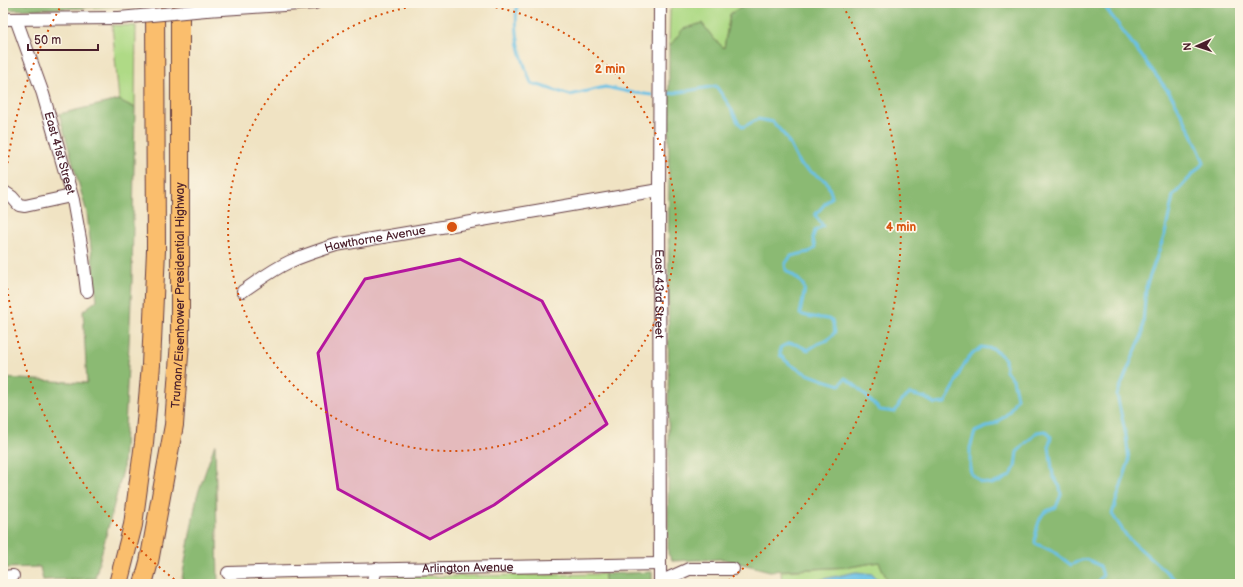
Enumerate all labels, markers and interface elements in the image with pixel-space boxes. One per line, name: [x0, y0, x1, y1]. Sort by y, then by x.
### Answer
scale bar: [28, 26, 98, 52]
north arrow: [1177, 26, 1217, 66]
text: 50 m: [34, 33, 61, 48]
text: N: [1181, 42, 1194, 51]
text: 2 min: [595, 62, 625, 77]
street label: East 41st Street: [40, 110, 78, 196]
street label: Truman/Eisenhower Presidential Highway: [168, 182, 188, 409]
centre of rings: [445, 220, 459, 234]
text: 4 min: [886, 220, 916, 235]
street label: Hawthorne Avenue: [323, 223, 427, 256]
street label: East 43rd Street: [651, 249, 666, 339]
street label: Arlington Avenue: [422, 560, 514, 577]

